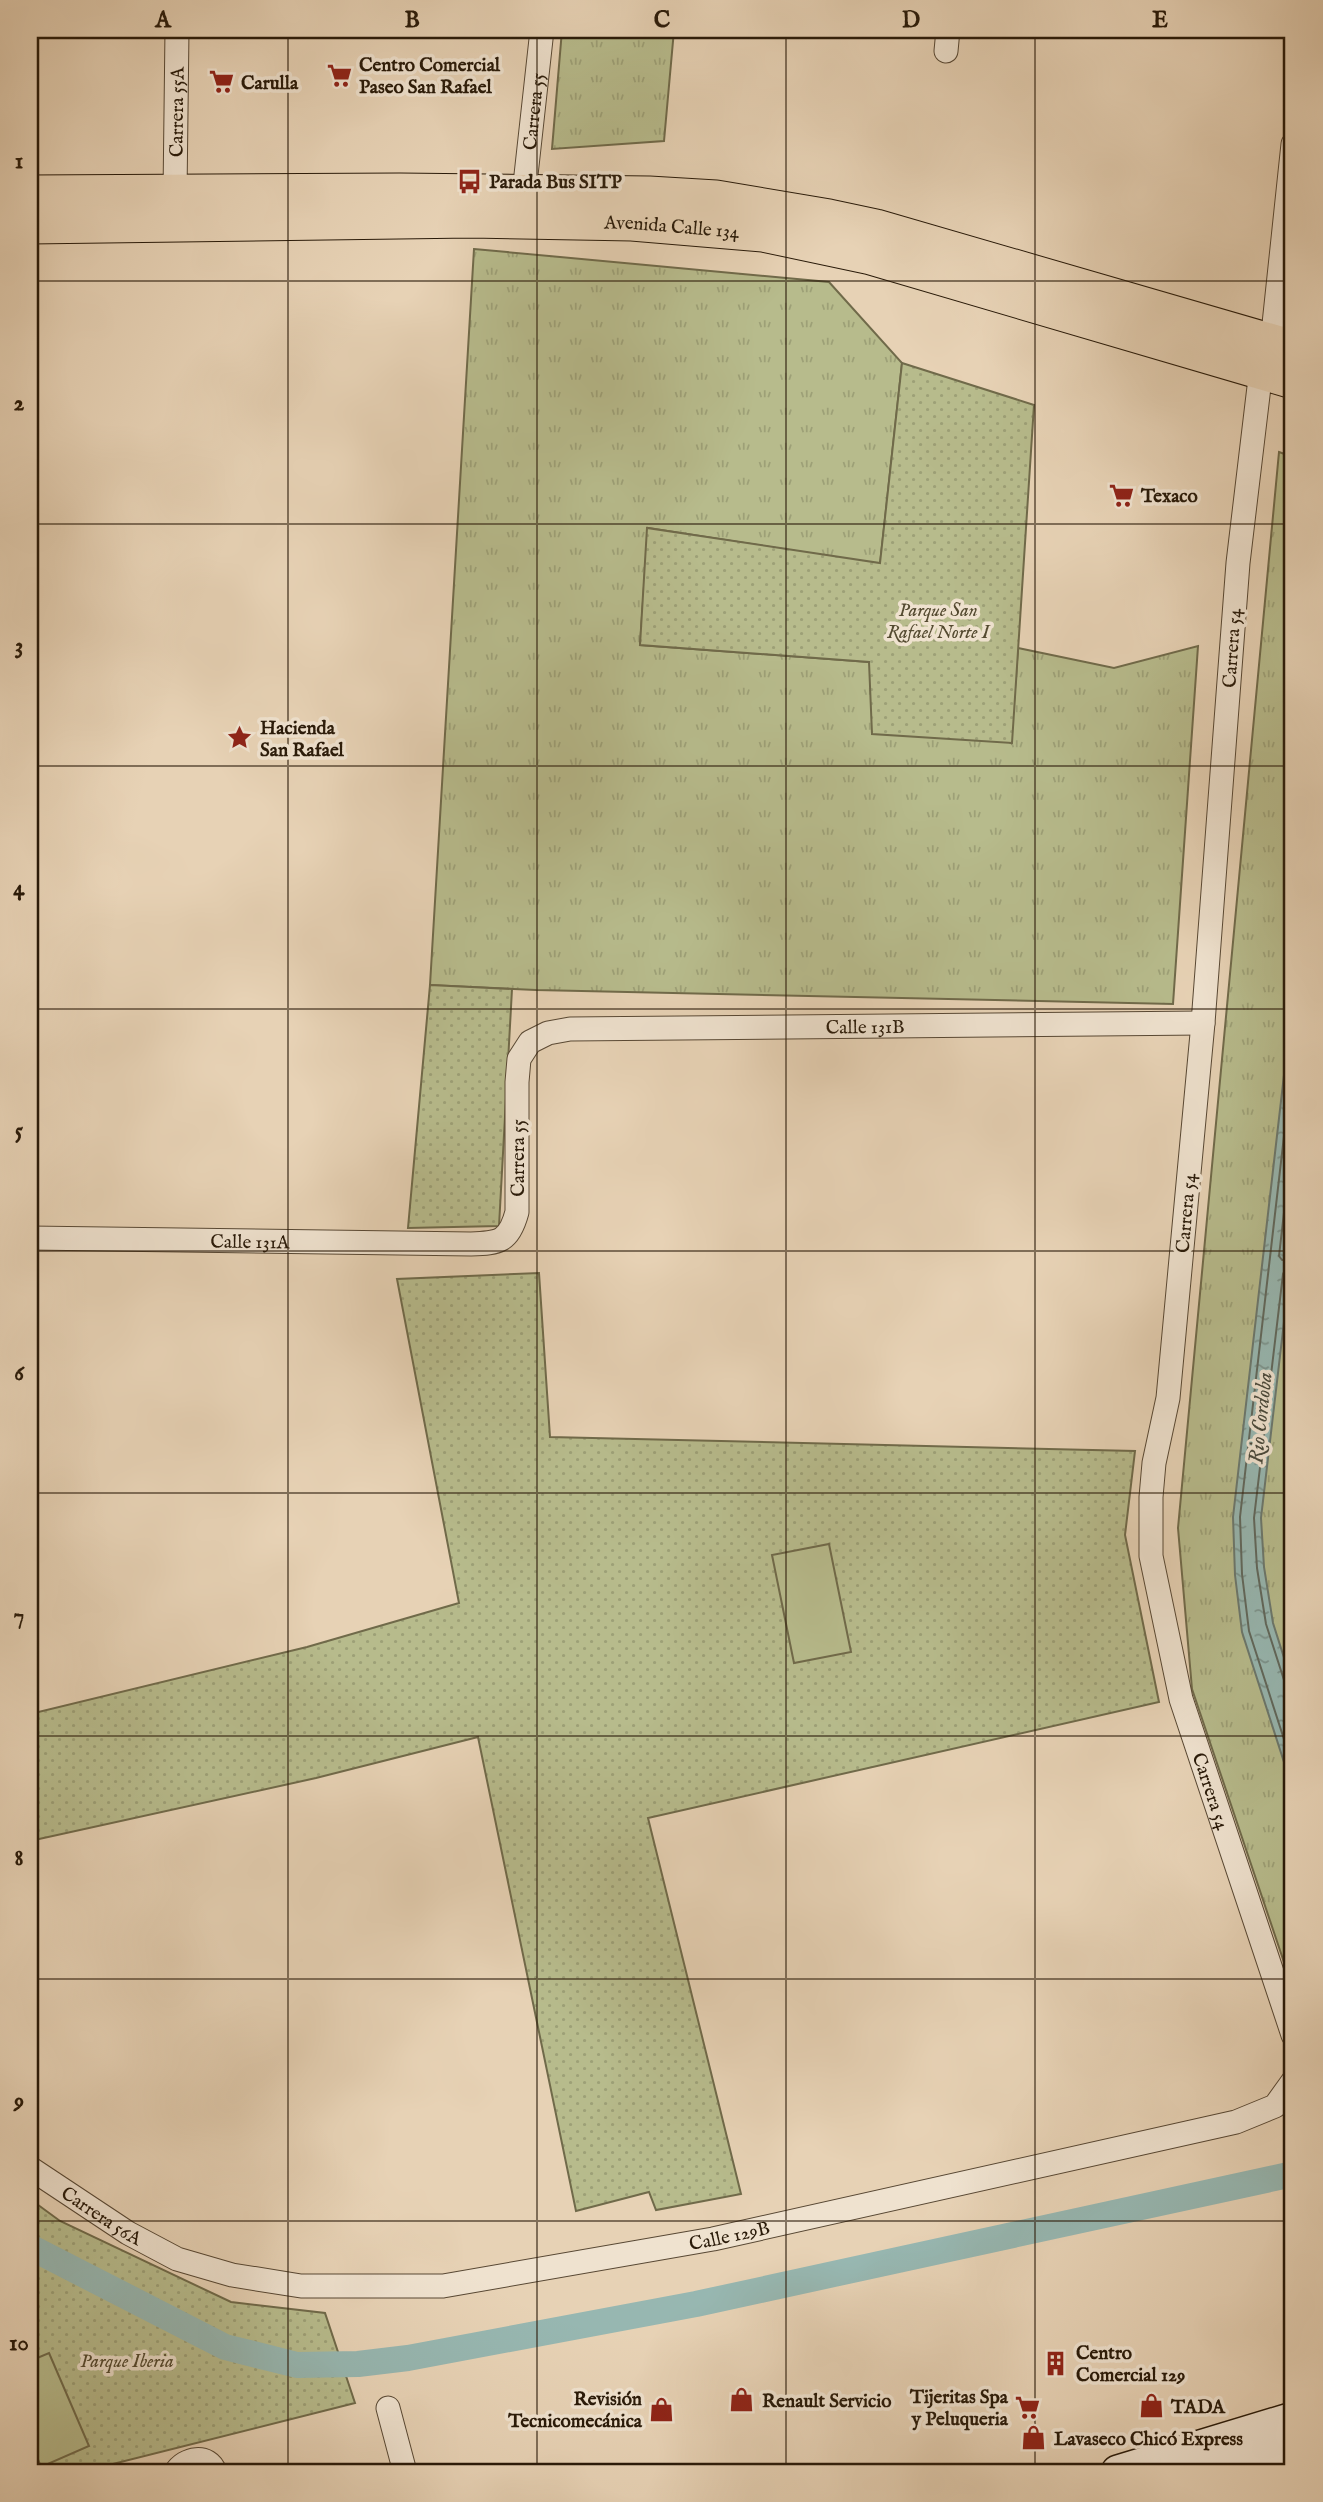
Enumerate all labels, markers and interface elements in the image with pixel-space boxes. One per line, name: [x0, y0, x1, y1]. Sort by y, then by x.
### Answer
text: A: [154, 6, 172, 35]
text: B: [404, 6, 420, 35]
text: C: [654, 6, 671, 35]
text: D: [902, 6, 920, 35]
text: E: [1152, 6, 1168, 35]
place label: Centro Comercial Paseo San Rafael: [359, 54, 501, 100]
supermarket icon: Centro Comercial Paseo San Rafael: [325, 61, 353, 89]
street label: Carrera 55A: [165, 65, 191, 157]
supermarket icon: Carulla: [207, 68, 235, 96]
place label: Carulla: [241, 72, 299, 96]
street label: Carrera 55: [519, 72, 551, 152]
text: 1: [15, 147, 23, 176]
bus stop icon: Parada Bus SITP: [455, 167, 483, 195]
place label: Parada Bus SITP: [489, 171, 622, 195]
street label: Avenida Calle 134: [603, 211, 741, 245]
text: 2: [14, 389, 25, 418]
supermarket icon: Texaco: [1107, 481, 1135, 509]
place label: Texaco: [1140, 485, 1198, 509]
park label: Parque San Rafael Norte I: [887, 599, 991, 645]
street label: Carrera 54: [1218, 607, 1248, 689]
text: 3: [15, 632, 23, 661]
place label: Hacienda San Rafael: [260, 717, 345, 763]
place icon: Hacienda San Rafael: [226, 724, 254, 752]
text: 4: [13, 874, 25, 903]
street label: Calle 131B: [826, 1016, 905, 1041]
text: 5: [15, 1117, 24, 1146]
street label: Carrera 55: [507, 1119, 531, 1197]
street label: Carrera 54: [1172, 1172, 1202, 1254]
street label: Calle 131A: [210, 1230, 291, 1256]
text: 6: [14, 1359, 25, 1388]
water label: Rio Cordoba: [1243, 1371, 1280, 1465]
text: 7: [14, 1602, 24, 1631]
street label: Carrera 54: [1186, 1750, 1234, 1834]
text: 8: [14, 1844, 24, 1873]
text: 9: [13, 2087, 24, 2116]
street label: Carrera 56A: [56, 2182, 146, 2253]
street label: Calle 129B: [687, 2217, 772, 2257]
text: 10: [9, 2329, 29, 2358]
place label: Centro Comercial 129: [1076, 2342, 1185, 2388]
building icon: Centro Comercial 129: [1042, 2349, 1070, 2377]
park label: Parque Iberia: [80, 2350, 174, 2374]
shop icon: Renault Servicio: [728, 2386, 756, 2414]
place label: Tijeritas Spa y Peluqueria: [909, 2386, 1009, 2432]
place label: Revisión Tecnicomecánica: [507, 2388, 643, 2434]
place label: Renault Servicio: [762, 2390, 891, 2414]
shop icon: TADA: [1137, 2392, 1165, 2420]
supermarket icon: Tijeritas Spa y Peluqueria: [1014, 2393, 1042, 2421]
shop icon: Revisión Tecnicomecánica: [648, 2395, 676, 2423]
place label: TADA: [1170, 2396, 1226, 2420]
shop icon: Lavaseco Chicó Express: [1020, 2424, 1048, 2452]
place label: Lavaseco Chicó Express: [1054, 2428, 1243, 2452]

